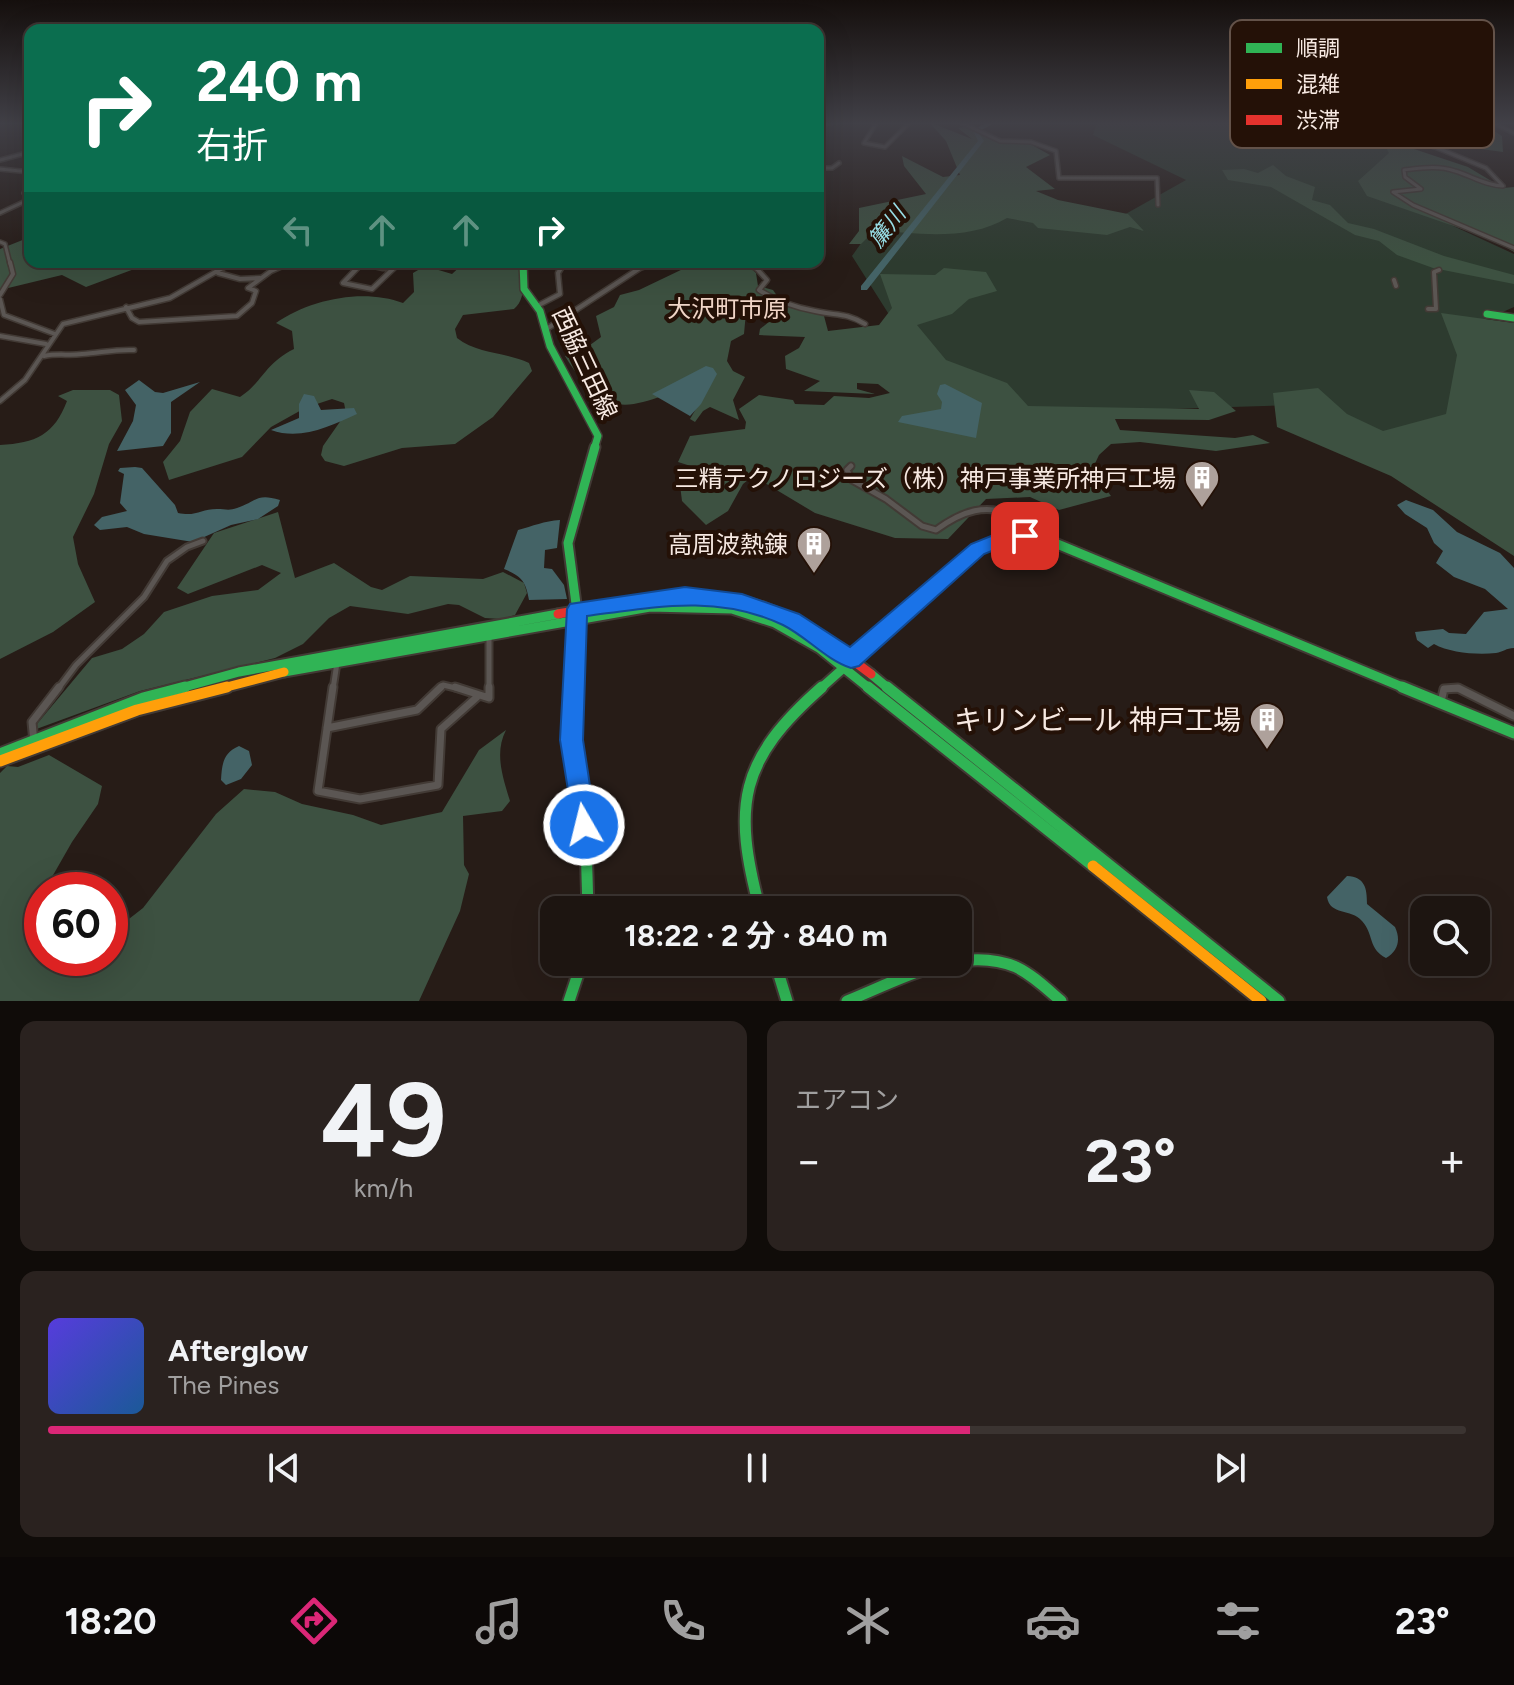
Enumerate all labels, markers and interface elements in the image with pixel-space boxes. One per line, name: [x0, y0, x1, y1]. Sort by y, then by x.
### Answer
legend: [1230, 20, 1494, 148]
text: 順調: [1296, 35, 1340, 62]
text: 240 m: [196, 48, 362, 115]
icon: right: [64, 56, 168, 160]
text: 混雑: [1296, 71, 1340, 98]
text: 渋滞: [1296, 107, 1340, 134]
text: 右折: [196, 124, 268, 167]
water label: 簾川: [863, 200, 912, 253]
icon: left: [276, 208, 320, 252]
icon: ahead: [360, 208, 404, 252]
icon: ahead: [444, 208, 488, 252]
icon: right: [528, 208, 572, 252]
district label: 大沢町市原: [667, 294, 787, 323]
street label: 西脇三田線: [547, 302, 623, 424]
building icon: 三精テクノロジーズ（株）神戸事業所神戸工場: [1183, 459, 1221, 509]
place label: 三精テクノロジーズ（株）神戸事業所神戸工場: [675, 464, 1176, 493]
pin: [991, 502, 1059, 570]
icon: arrive: [1003, 514, 1047, 558]
building icon: 高周波熱錬: [795, 525, 833, 575]
place label: 高周波熱錬: [668, 530, 788, 559]
building icon: キリンビール 神戸工場: [1248, 701, 1286, 751]
place label: キリンビール 神戸工場: [954, 703, 1241, 737]
position arrow: [542, 783, 626, 867]
speed limit sign: 60: [24, 872, 128, 976]
map controls: [1410, 896, 1490, 976]
button: search: [1410, 896, 1490, 976]
text: 18:22 · 2 分 · 840 m: [624, 917, 888, 954]
text: 49: [320, 1057, 447, 1182]
text: エアコン: [795, 1084, 899, 1116]
text: 23°: [1085, 1125, 1176, 1197]
text: −: [795, 1134, 822, 1187]
text: +: [1439, 1134, 1466, 1187]
text: km/h: [354, 1172, 413, 1204]
text: Afterglow: [168, 1332, 308, 1369]
text: The Pines: [168, 1369, 279, 1401]
icon: previous: [262, 1446, 306, 1490]
icon: pause: [735, 1446, 779, 1490]
icon: next: [1208, 1446, 1252, 1490]
icon: directions: [286, 1593, 342, 1649]
icon: music: [471, 1593, 527, 1649]
icon: phone: [655, 1593, 711, 1649]
icon: climate: [840, 1593, 896, 1649]
icon: car: [1025, 1593, 1081, 1649]
icon: filters: [1210, 1593, 1266, 1649]
text: 18:20: [64, 1600, 157, 1643]
text: 23°: [1395, 1600, 1450, 1643]

